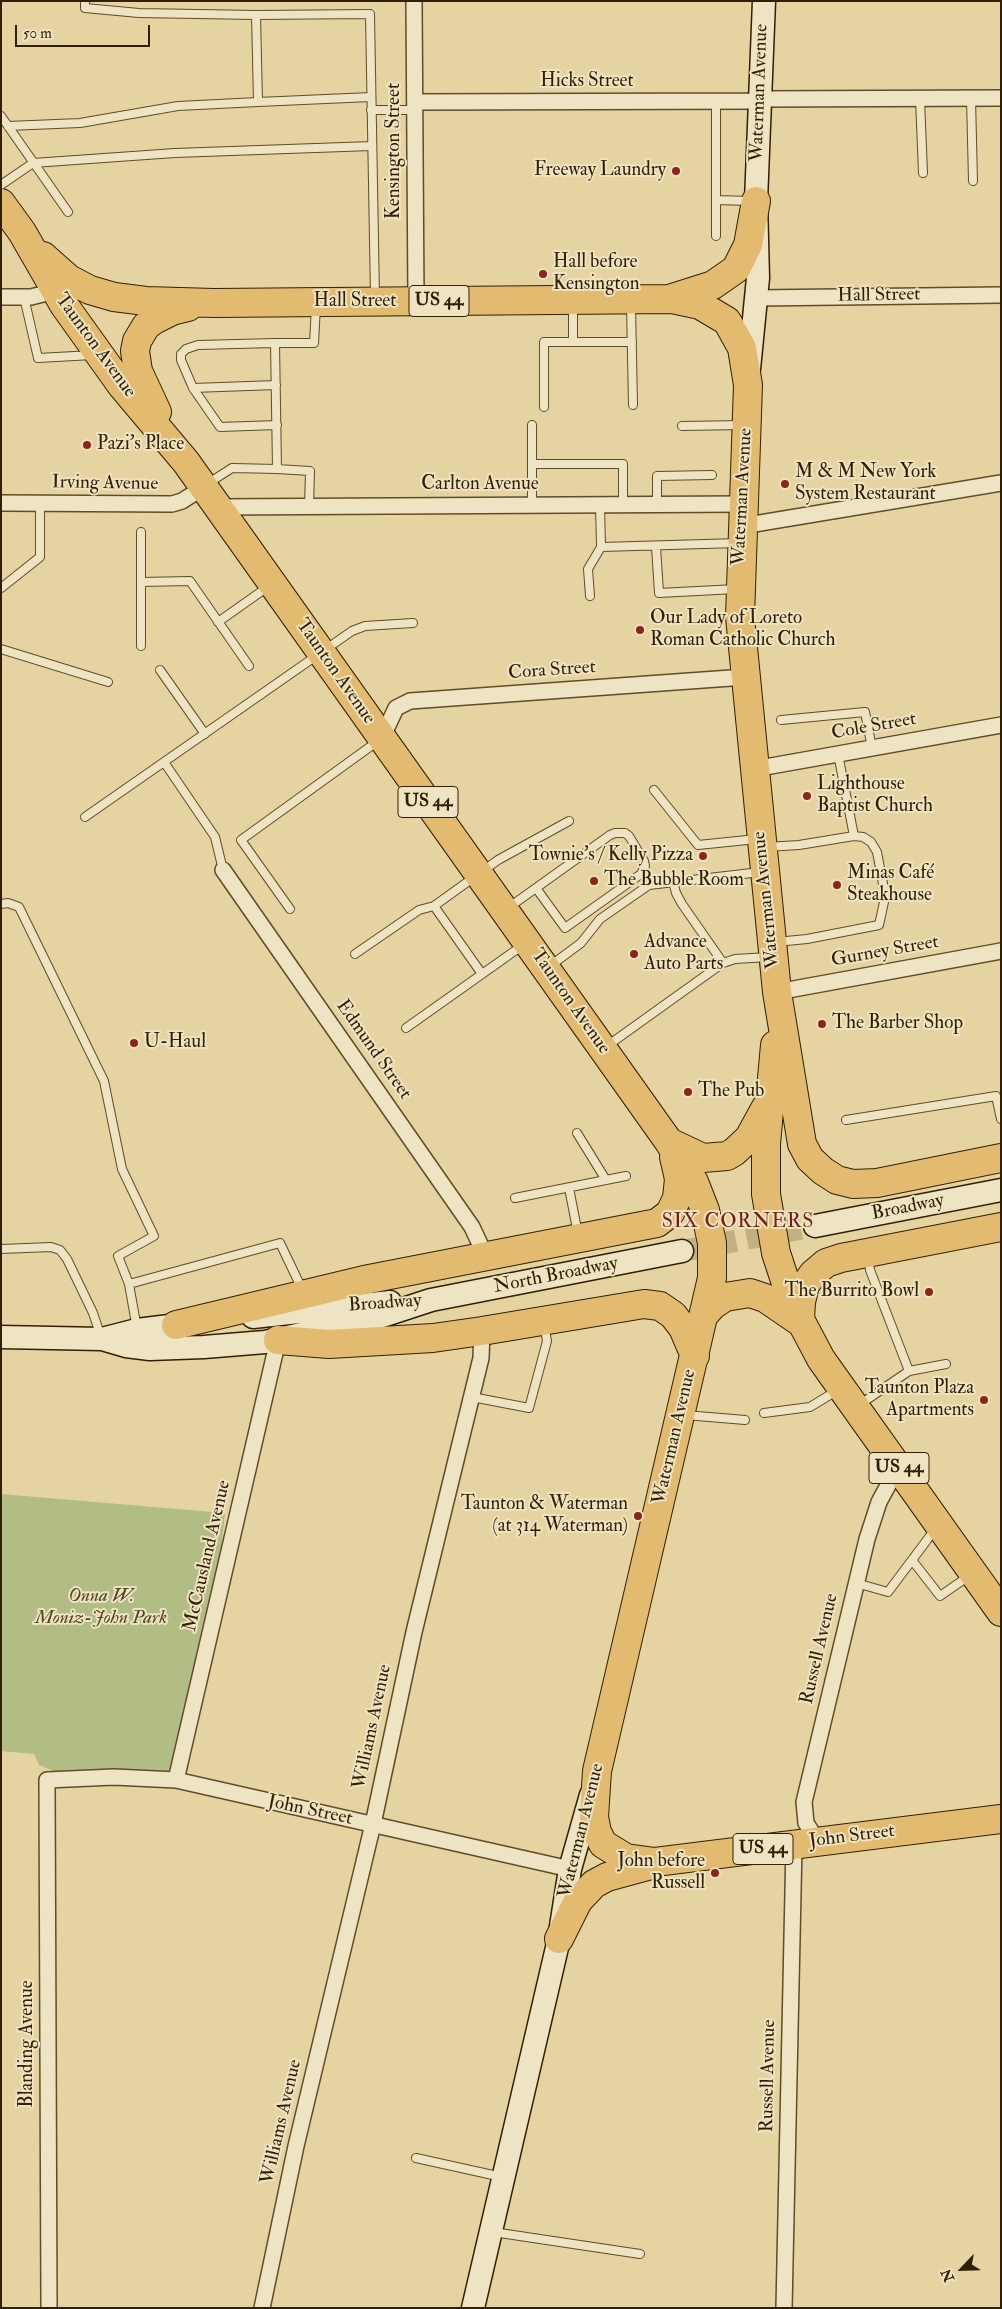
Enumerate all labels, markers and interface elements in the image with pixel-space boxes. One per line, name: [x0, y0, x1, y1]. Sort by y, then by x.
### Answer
scale bar: [18, 15, 152, 47]
text: 50 m: [23, 24, 52, 43]
street label: Waterman Avenue: [746, 24, 774, 162]
street label: Hicks Street: [540, 71, 634, 93]
street label: Kensington Street: [384, 83, 406, 219]
place label: Freeway Laundry: [534, 160, 666, 182]
marker: Freeway Laundry: [670, 165, 682, 177]
place label: Hall before Kensington: [553, 252, 640, 296]
marker: Hall before Kensington: [537, 268, 549, 280]
street label: Hall Street: [837, 284, 921, 308]
road number: US 44: [409, 286, 469, 316]
street label: Taunton Avenue: [50, 289, 140, 403]
street label: Hall Street: [314, 291, 396, 313]
street label: Waterman Avenue: [728, 427, 758, 567]
place label: Pazi's Place: [97, 434, 184, 456]
marker: Pazi's Place: [81, 439, 93, 451]
place label: M & M New York System Restaurant: [795, 462, 936, 506]
street label: Irving Avenue: [52, 472, 158, 496]
street label: Carlton Avenue: [421, 474, 539, 496]
marker: M & M New York System Restaurant: [779, 478, 791, 490]
place label: Our Lady of Loreto Roman Catholic Church: [650, 608, 835, 652]
street label: Taunton Avenue: [290, 615, 380, 729]
marker: Our Lady of Loreto Roman Catholic Church: [634, 624, 646, 636]
street label: Cora Street: [507, 657, 597, 685]
street label: Cole Street: [830, 708, 918, 746]
place label: Lighthouse Baptist Church: [817, 774, 933, 818]
road number: US 44: [398, 786, 458, 818]
marker: Lighthouse Baptist Church: [801, 790, 813, 802]
street label: Waterman Avenue: [748, 830, 786, 970]
place label: Townie's / Kelly Pizza: [529, 845, 693, 867]
marker: Townie's / Kelly Pizza: [697, 850, 709, 862]
place label: Minas Café Steakhouse: [847, 863, 934, 907]
place label: The Bubble Room: [604, 870, 744, 892]
marker: The Bubble Room: [588, 875, 600, 887]
marker: Minas Café Steakhouse: [831, 879, 843, 891]
street label: Gurney Street: [829, 931, 941, 973]
place label: Advance Auto Parts: [644, 932, 723, 976]
street label: Taunton Avenue: [525, 945, 615, 1059]
marker: Advance Auto Parts: [628, 948, 640, 960]
street label: Edmund Street: [330, 996, 416, 1104]
place label: The Barber Shop: [832, 1013, 963, 1035]
marker: The Barber Shop: [816, 1018, 828, 1030]
place label: U-Haul: [144, 1032, 206, 1054]
marker: U-Haul: [128, 1037, 140, 1049]
place label: The Pub: [698, 1081, 764, 1103]
marker: The Pub: [682, 1086, 694, 1098]
street label: Broadway: [870, 1190, 946, 1226]
district label: SIX CORNERS: [660, 1211, 816, 1235]
street label: North Broadway: [492, 1253, 620, 1299]
place label: The Burrito Bowl: [784, 1281, 919, 1303]
marker: The Burrito Bowl: [923, 1286, 935, 1298]
street label: Broadway: [348, 1290, 422, 1318]
street label: Waterman Avenue: [648, 1367, 702, 1507]
place label: Taunton Plaza Apartments: [865, 1378, 974, 1422]
marker: Taunton Plaza Apartments: [978, 1394, 990, 1406]
road number: US 44: [869, 1452, 929, 1484]
street label: McCausland Avenue: [180, 1478, 236, 1634]
place label: Taunton & Waterman (at 314 Waterman): [461, 1494, 628, 1538]
marker: Taunton & Waterman (at 314 Waterman): [632, 1510, 644, 1522]
park label: Onna W. Moniz-John Park: [35, 1586, 167, 1630]
street label: Russell Avenue: [796, 1591, 844, 1707]
street label: Williams Avenue: [349, 1662, 397, 1792]
street label: Waterman Avenue: [554, 1761, 610, 1901]
street label: John Street: [266, 1791, 354, 1831]
street label: John Street: [808, 1820, 896, 1854]
road number: US 44: [733, 1834, 793, 1865]
place label: John before Russell: [617, 1851, 705, 1895]
marker: John before Russell: [709, 1867, 721, 1879]
street label: Blanding Avenue: [17, 1980, 39, 2108]
street label: Russell Avenue: [757, 2019, 781, 2133]
street label: Williams Avenue: [257, 2057, 307, 2187]
north arrow: [937, 2244, 987, 2294]
text: N: [938, 2266, 958, 2285]

